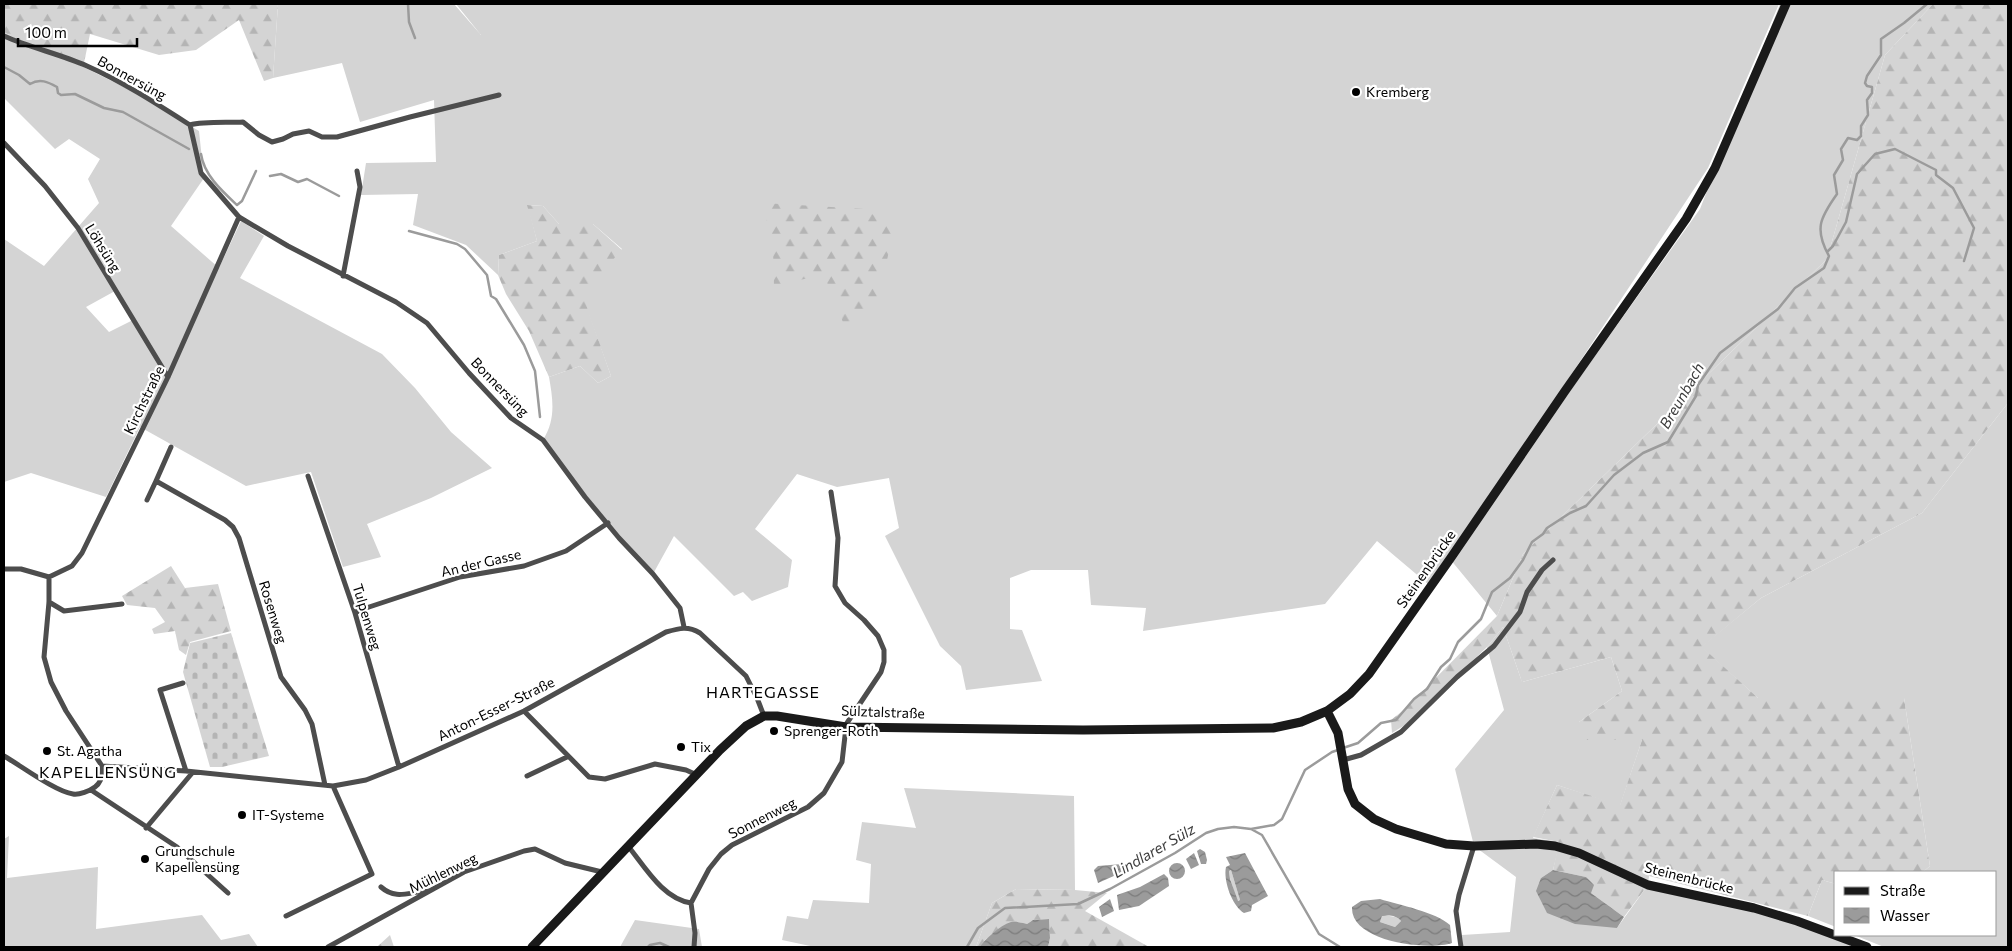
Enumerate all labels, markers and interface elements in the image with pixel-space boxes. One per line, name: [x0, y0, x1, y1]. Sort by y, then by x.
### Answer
scale bar: [18, 15, 136, 47]
text: 100 m: [25, 23, 67, 41]
street label: Bonnersüng: [95, 52, 170, 104]
place label: Kremberg: [1366, 83, 1430, 100]
marker: Kremberg: [1350, 86, 1362, 98]
street label: Löhsüng: [82, 220, 125, 276]
street label: Bonnersüng: [468, 353, 533, 420]
water label: Breunbach: [1655, 359, 1707, 432]
street label: Kirchstraße: [120, 363, 167, 437]
street label: Steinenbrücke: [1392, 526, 1459, 611]
street label: An der Gasse: [439, 545, 523, 580]
street label: Rosenweg: [256, 578, 291, 646]
street label: Tulpenweg: [349, 582, 386, 653]
street label: Anton-Esser-Straße: [435, 673, 557, 744]
district label: HARTEGASSE: [706, 682, 820, 701]
street label: Sülztalstraße: [841, 702, 925, 721]
place label: Sprenger-Roth: [784, 722, 879, 739]
marker: Sprenger-Roth: [768, 725, 780, 737]
place label: Tix: [691, 738, 712, 755]
marker: Tix: [675, 741, 687, 753]
place label: St. Agatha: [57, 742, 122, 759]
marker: St. Agatha: [41, 745, 53, 757]
district label: KAPELLENSÜNG: [39, 762, 177, 781]
street label: Sonnenweg: [725, 793, 799, 842]
place label: IT-Systeme: [252, 806, 324, 823]
marker: IT-Systeme: [236, 809, 248, 821]
water label: Lindlarer Sülz: [1109, 819, 1198, 881]
place label: Grundschule Kapellensüng: [155, 842, 240, 875]
street label: Mühlenweg: [406, 849, 480, 896]
marker: Grundschule Kapellensüng: [139, 853, 151, 865]
street label: Steinenbrücke: [1643, 858, 1736, 897]
legend: [1834, 871, 1997, 936]
text: Straße: [1880, 881, 1926, 899]
text: Wasser: [1880, 906, 1930, 924]

